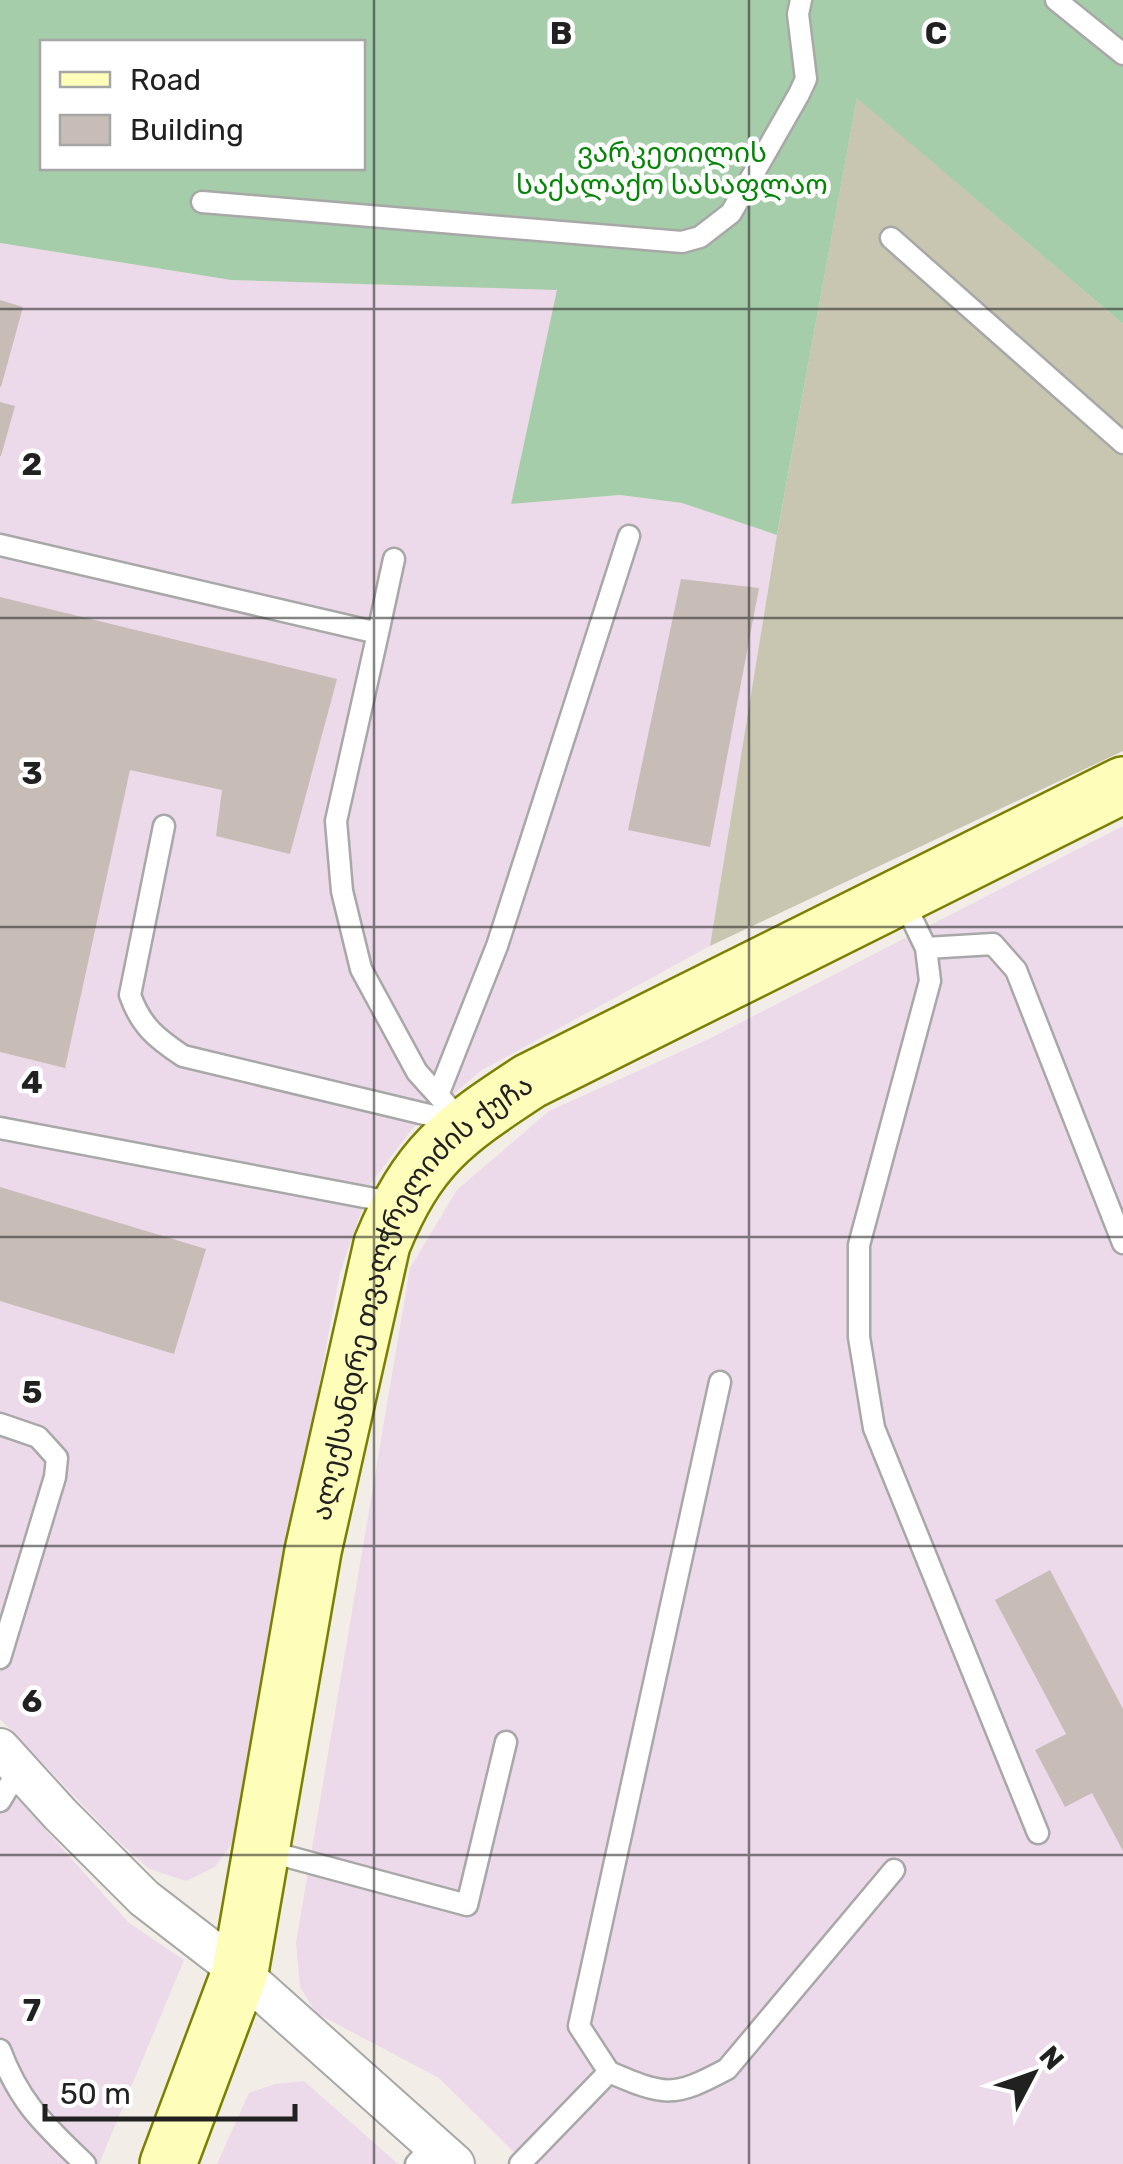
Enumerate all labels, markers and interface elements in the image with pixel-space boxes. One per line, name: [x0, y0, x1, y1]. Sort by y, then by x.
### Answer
text: B: [550, 14, 572, 52]
text: C: [925, 14, 947, 52]
legend: [40, 40, 365, 170]
text: Road: [130, 62, 201, 98]
text: Building: [130, 112, 244, 148]
park label: ვარკეთილის საქალაქო სასაფლაო: [516, 136, 828, 201]
text: 2: [22, 445, 42, 483]
text: 3: [21, 754, 43, 792]
text: 4: [21, 1063, 43, 1101]
street label: ალექსანდრე თვალჭრელიძის ქუჩა: [304, 1068, 539, 1524]
text: 5: [22, 1373, 42, 1411]
text: 6: [22, 1682, 42, 1720]
text: 7: [23, 1991, 41, 2029]
north arrow: [983, 2024, 1083, 2124]
text: N: [1032, 2040, 1071, 2076]
scale bar: [45, 2059, 295, 2121]
text: 50 m: [60, 2076, 131, 2112]

